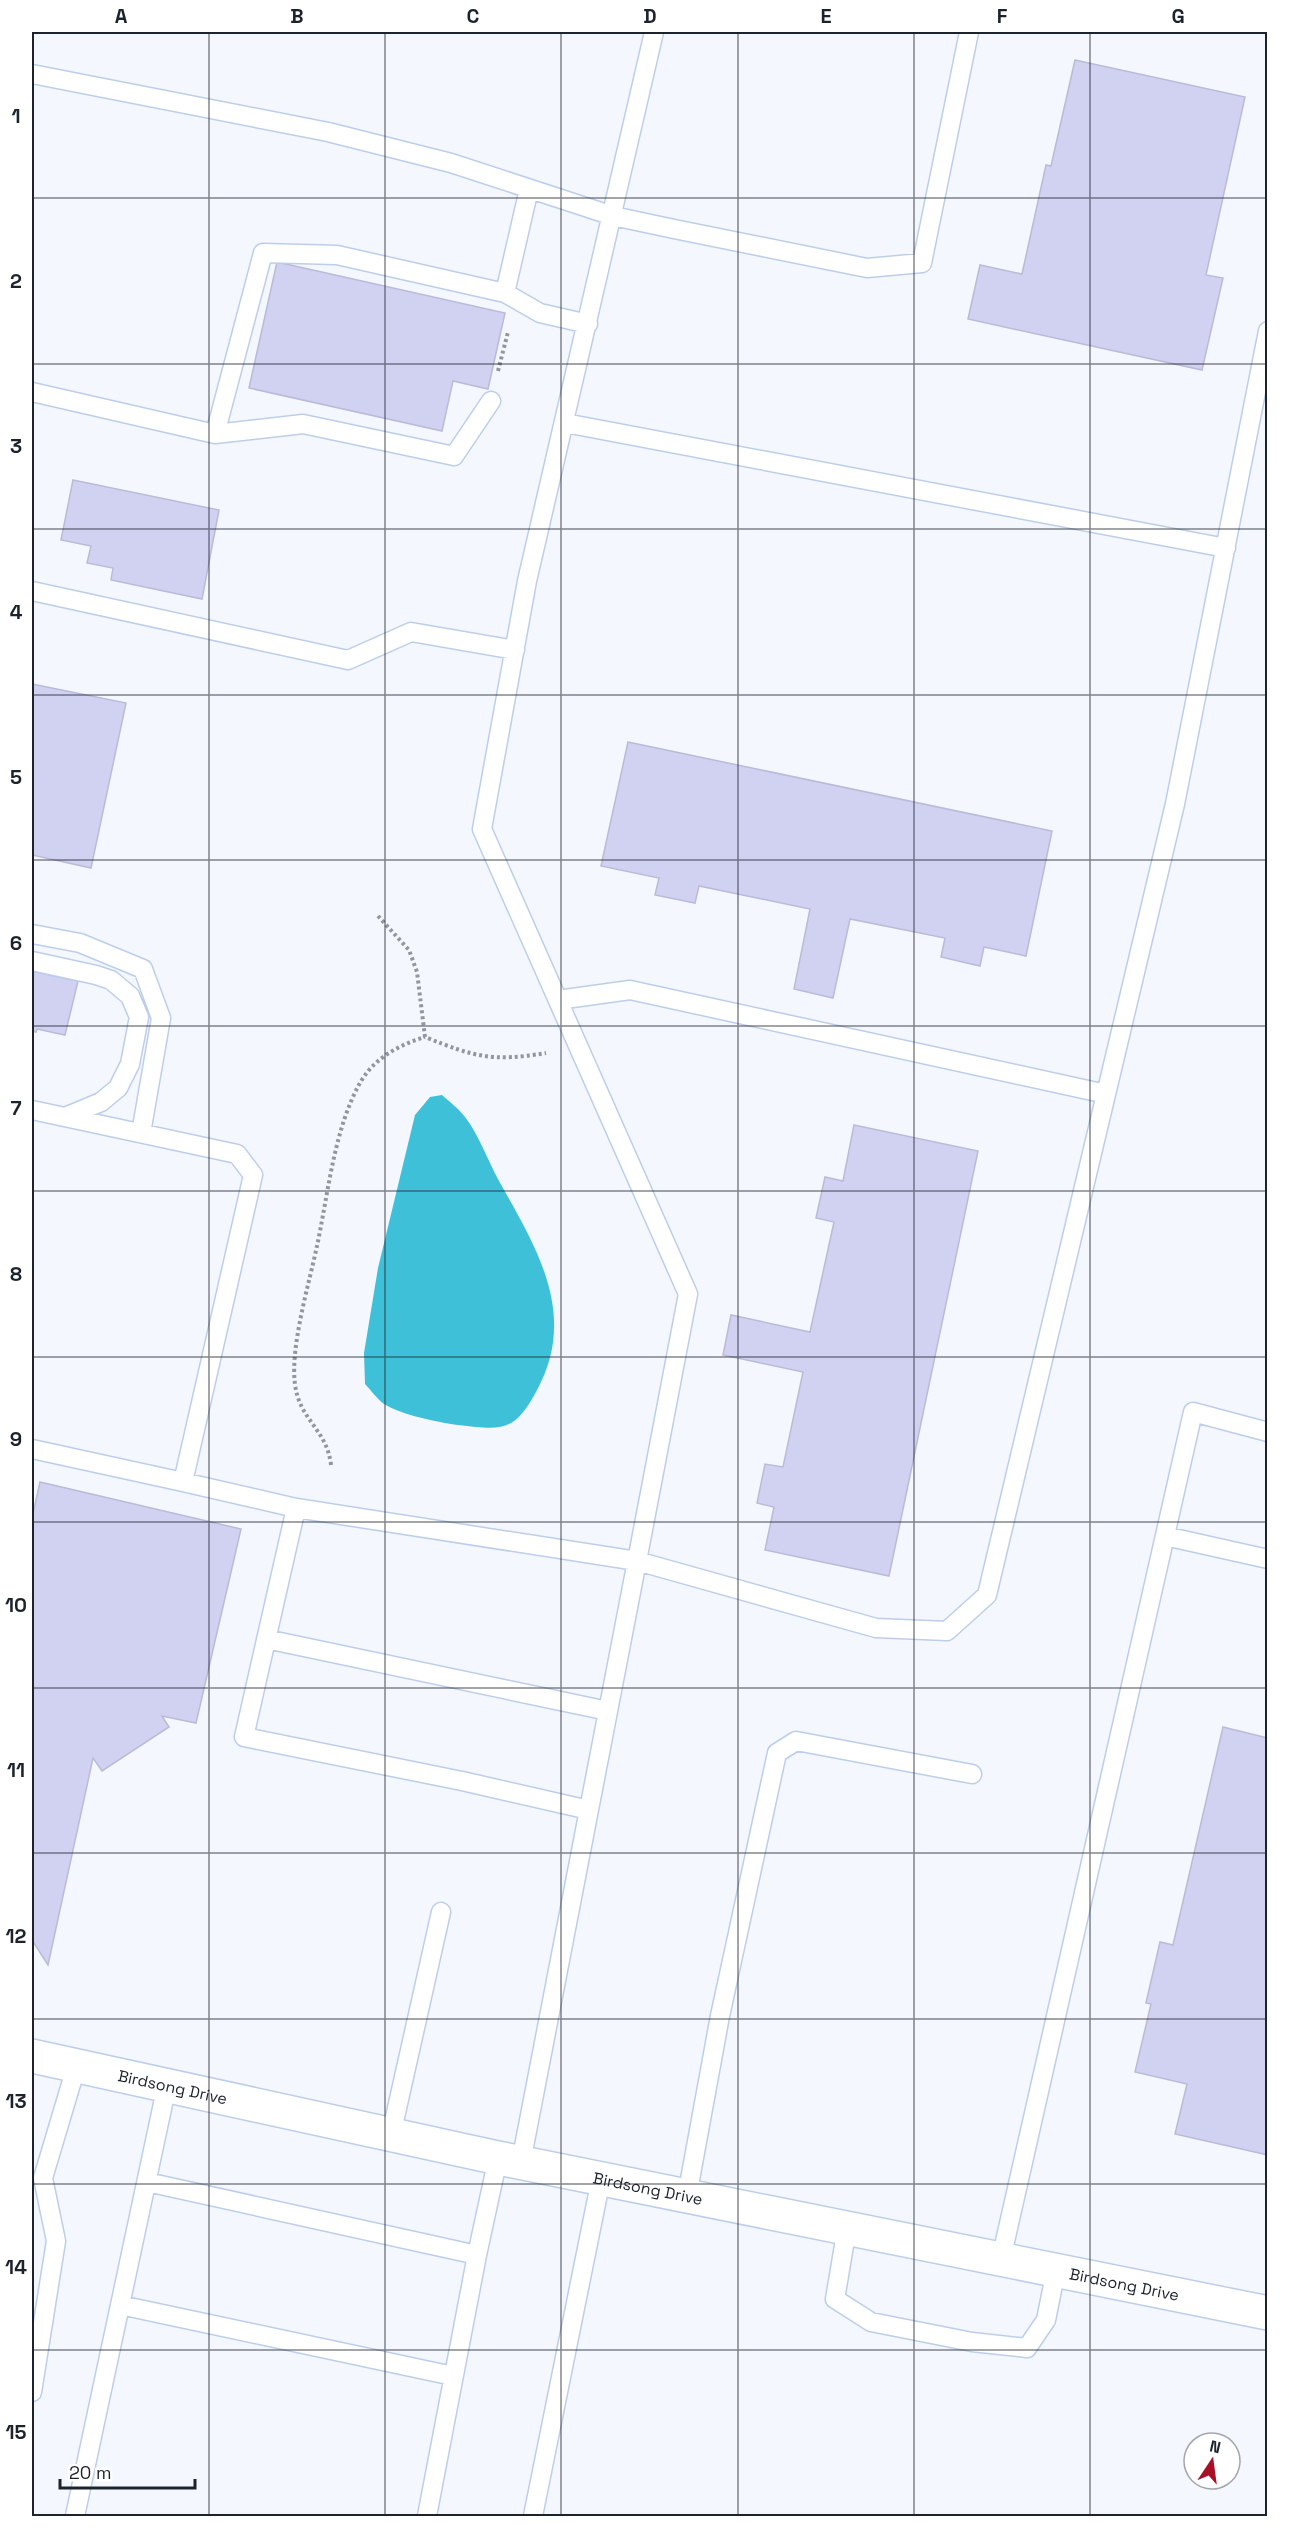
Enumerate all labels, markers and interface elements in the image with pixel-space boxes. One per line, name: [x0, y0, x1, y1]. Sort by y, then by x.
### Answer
text: A: [115, 3, 128, 29]
text: B: [290, 3, 304, 29]
text: C: [467, 3, 480, 29]
text: D: [643, 3, 657, 29]
text: E: [820, 3, 832, 29]
text: F: [997, 3, 1008, 29]
text: G: [1171, 3, 1185, 29]
text: 1: [11, 103, 21, 129]
text: 2: [10, 268, 22, 294]
text: 3: [10, 433, 22, 459]
text: 4: [10, 599, 23, 625]
text: 5: [10, 764, 22, 790]
text: 6: [10, 930, 22, 956]
text: 7: [10, 1095, 22, 1121]
text: 8: [10, 1261, 22, 1287]
text: 9: [10, 1426, 22, 1452]
text: 10: [5, 1592, 27, 1618]
text: 11: [7, 1757, 25, 1783]
text: 12: [6, 1923, 27, 1949]
street label: Birdsong Drive: [116, 2065, 229, 2109]
text: 13: [5, 2088, 27, 2114]
street label: Birdsong Drive: [591, 2167, 705, 2210]
text: 14: [5, 2254, 27, 2280]
street label: Birdsong Drive: [1068, 2263, 1181, 2306]
text: 15: [5, 2419, 27, 2445]
north arrow: [1182, 2431, 1242, 2491]
text: N: [1208, 2435, 1223, 2458]
scale bar: [60, 2452, 195, 2490]
text: 20 m: [69, 2461, 112, 2484]

